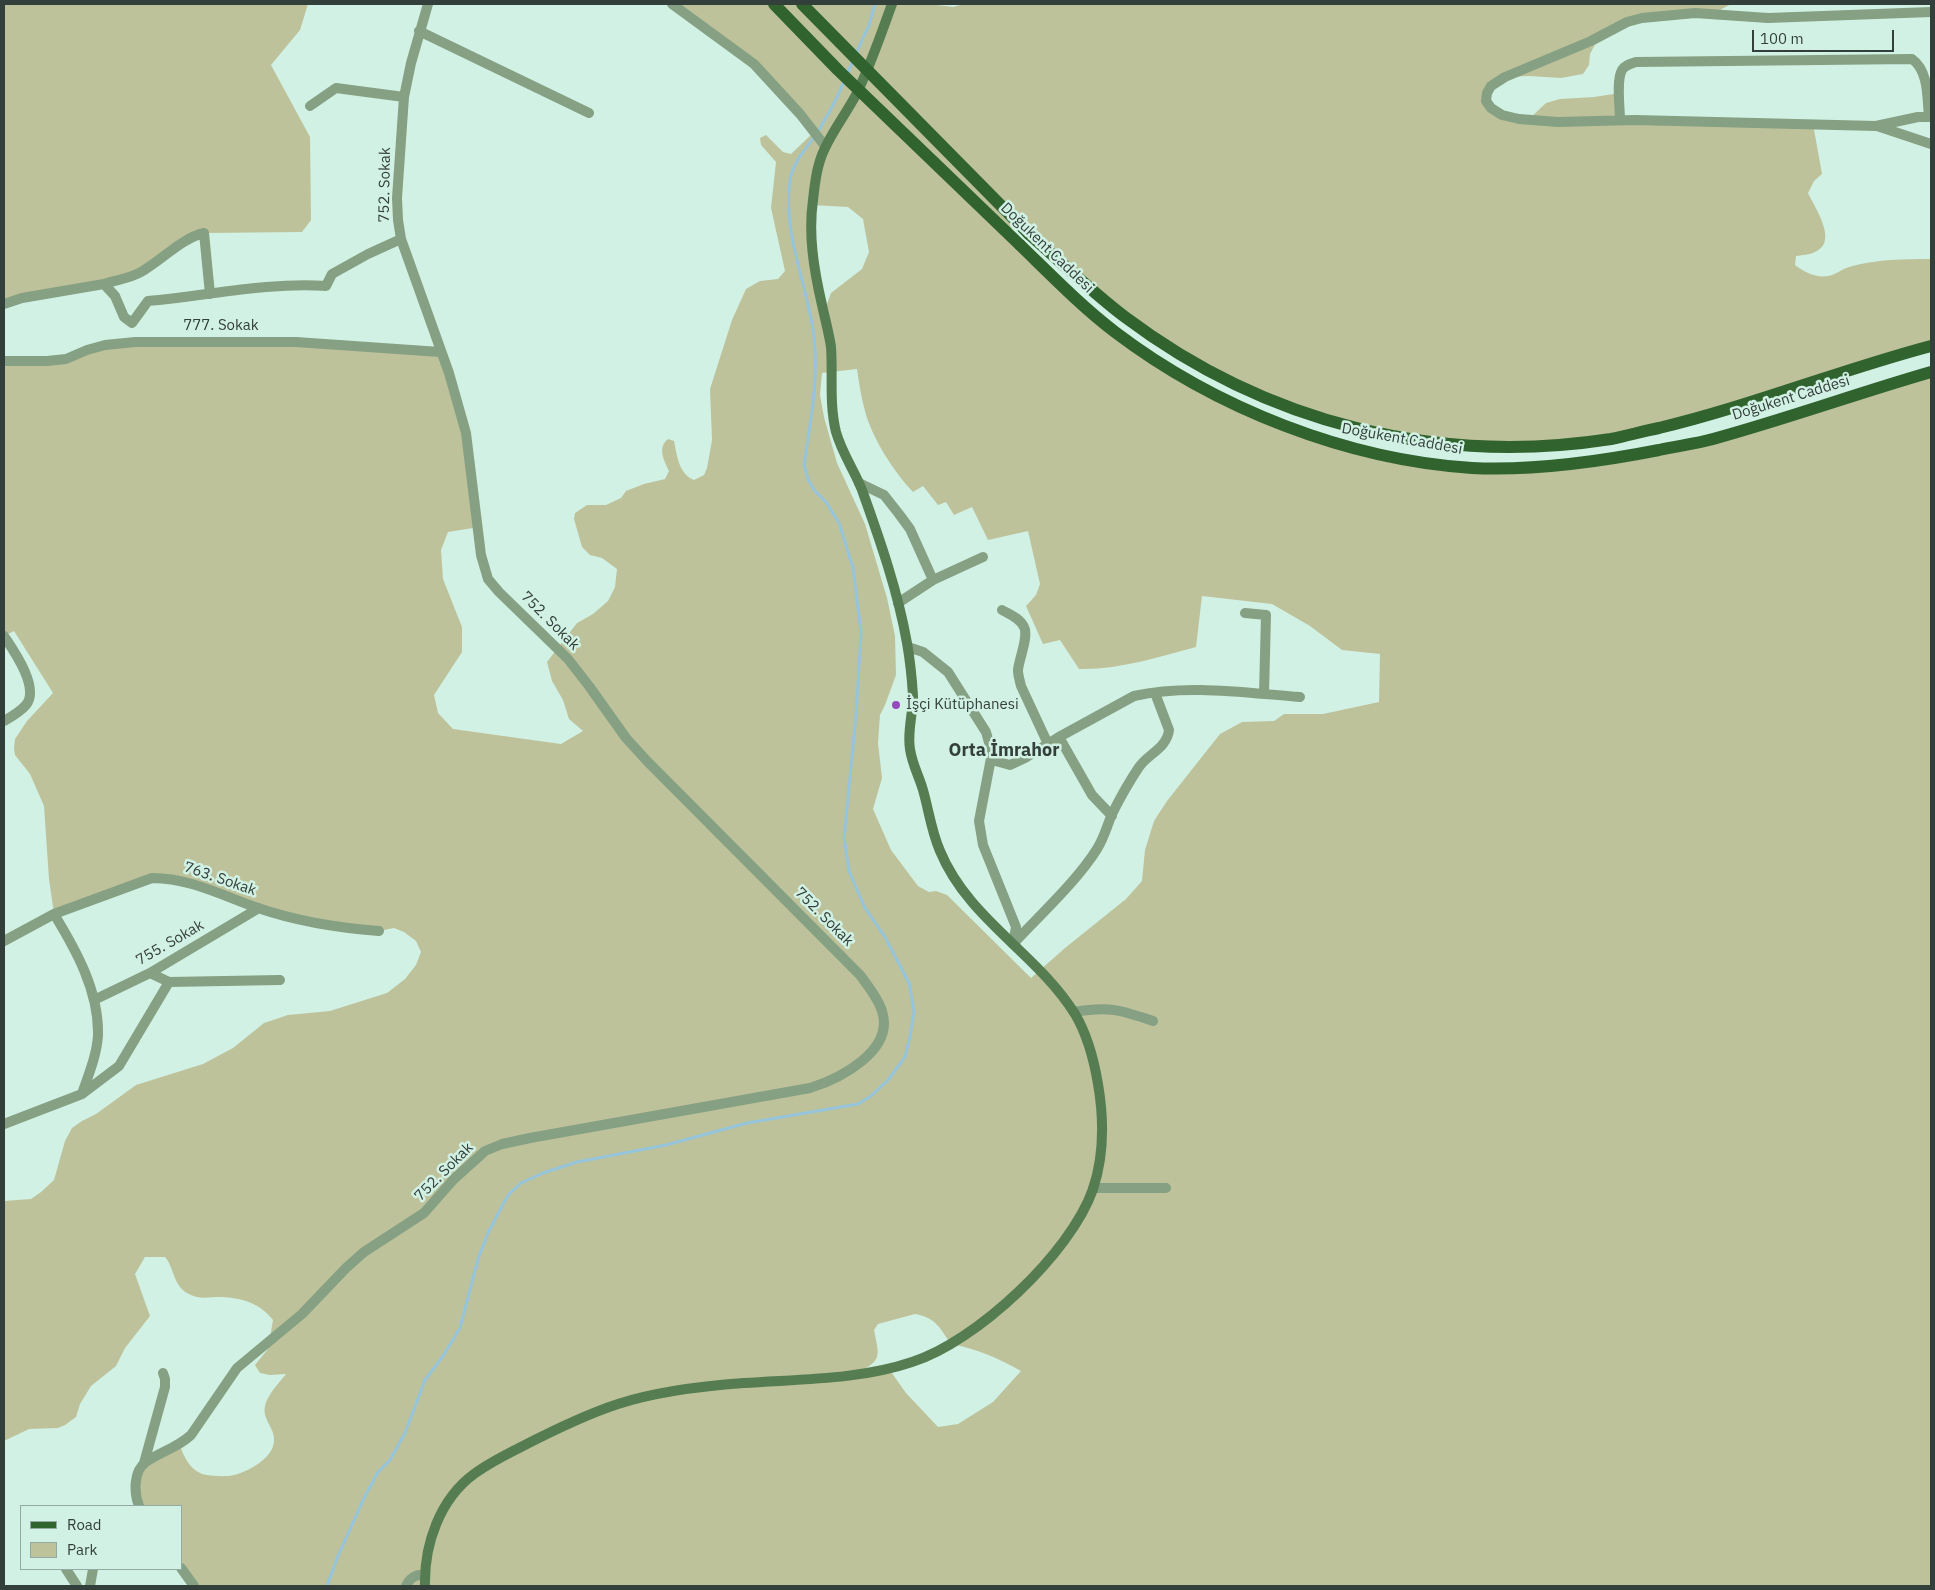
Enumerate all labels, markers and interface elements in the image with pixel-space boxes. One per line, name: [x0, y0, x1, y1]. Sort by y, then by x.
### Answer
scale bar: [1755, 20, 1898, 52]
text: 100 m: [1760, 29, 1804, 48]
street label: 752. Sokak: [375, 147, 395, 223]
street label: Doğukent Caddesi: [997, 199, 1097, 297]
street label: 777. Sokak: [183, 317, 259, 335]
street label: Doğukent Caddesi: [1730, 372, 1852, 424]
street label: Doğukent Caddesi: [1340, 420, 1464, 458]
street label: 752. Sokak: [517, 588, 583, 654]
place label: İşçi Kütüphanesi: [906, 696, 1019, 714]
marker: İşçi Kütüphanesi: [890, 699, 902, 711]
district label: Orta İmrahor: [949, 740, 1059, 762]
street label: 763. Sokak: [181, 858, 259, 900]
street label: 752. Sokak: [791, 884, 857, 950]
street label: 755. Sokak: [133, 916, 207, 970]
street label: 752. Sokak: [411, 1139, 477, 1205]
legend: [20, 1505, 182, 1570]
text: Road: [67, 1515, 102, 1534]
text: Park: [67, 1540, 97, 1559]

